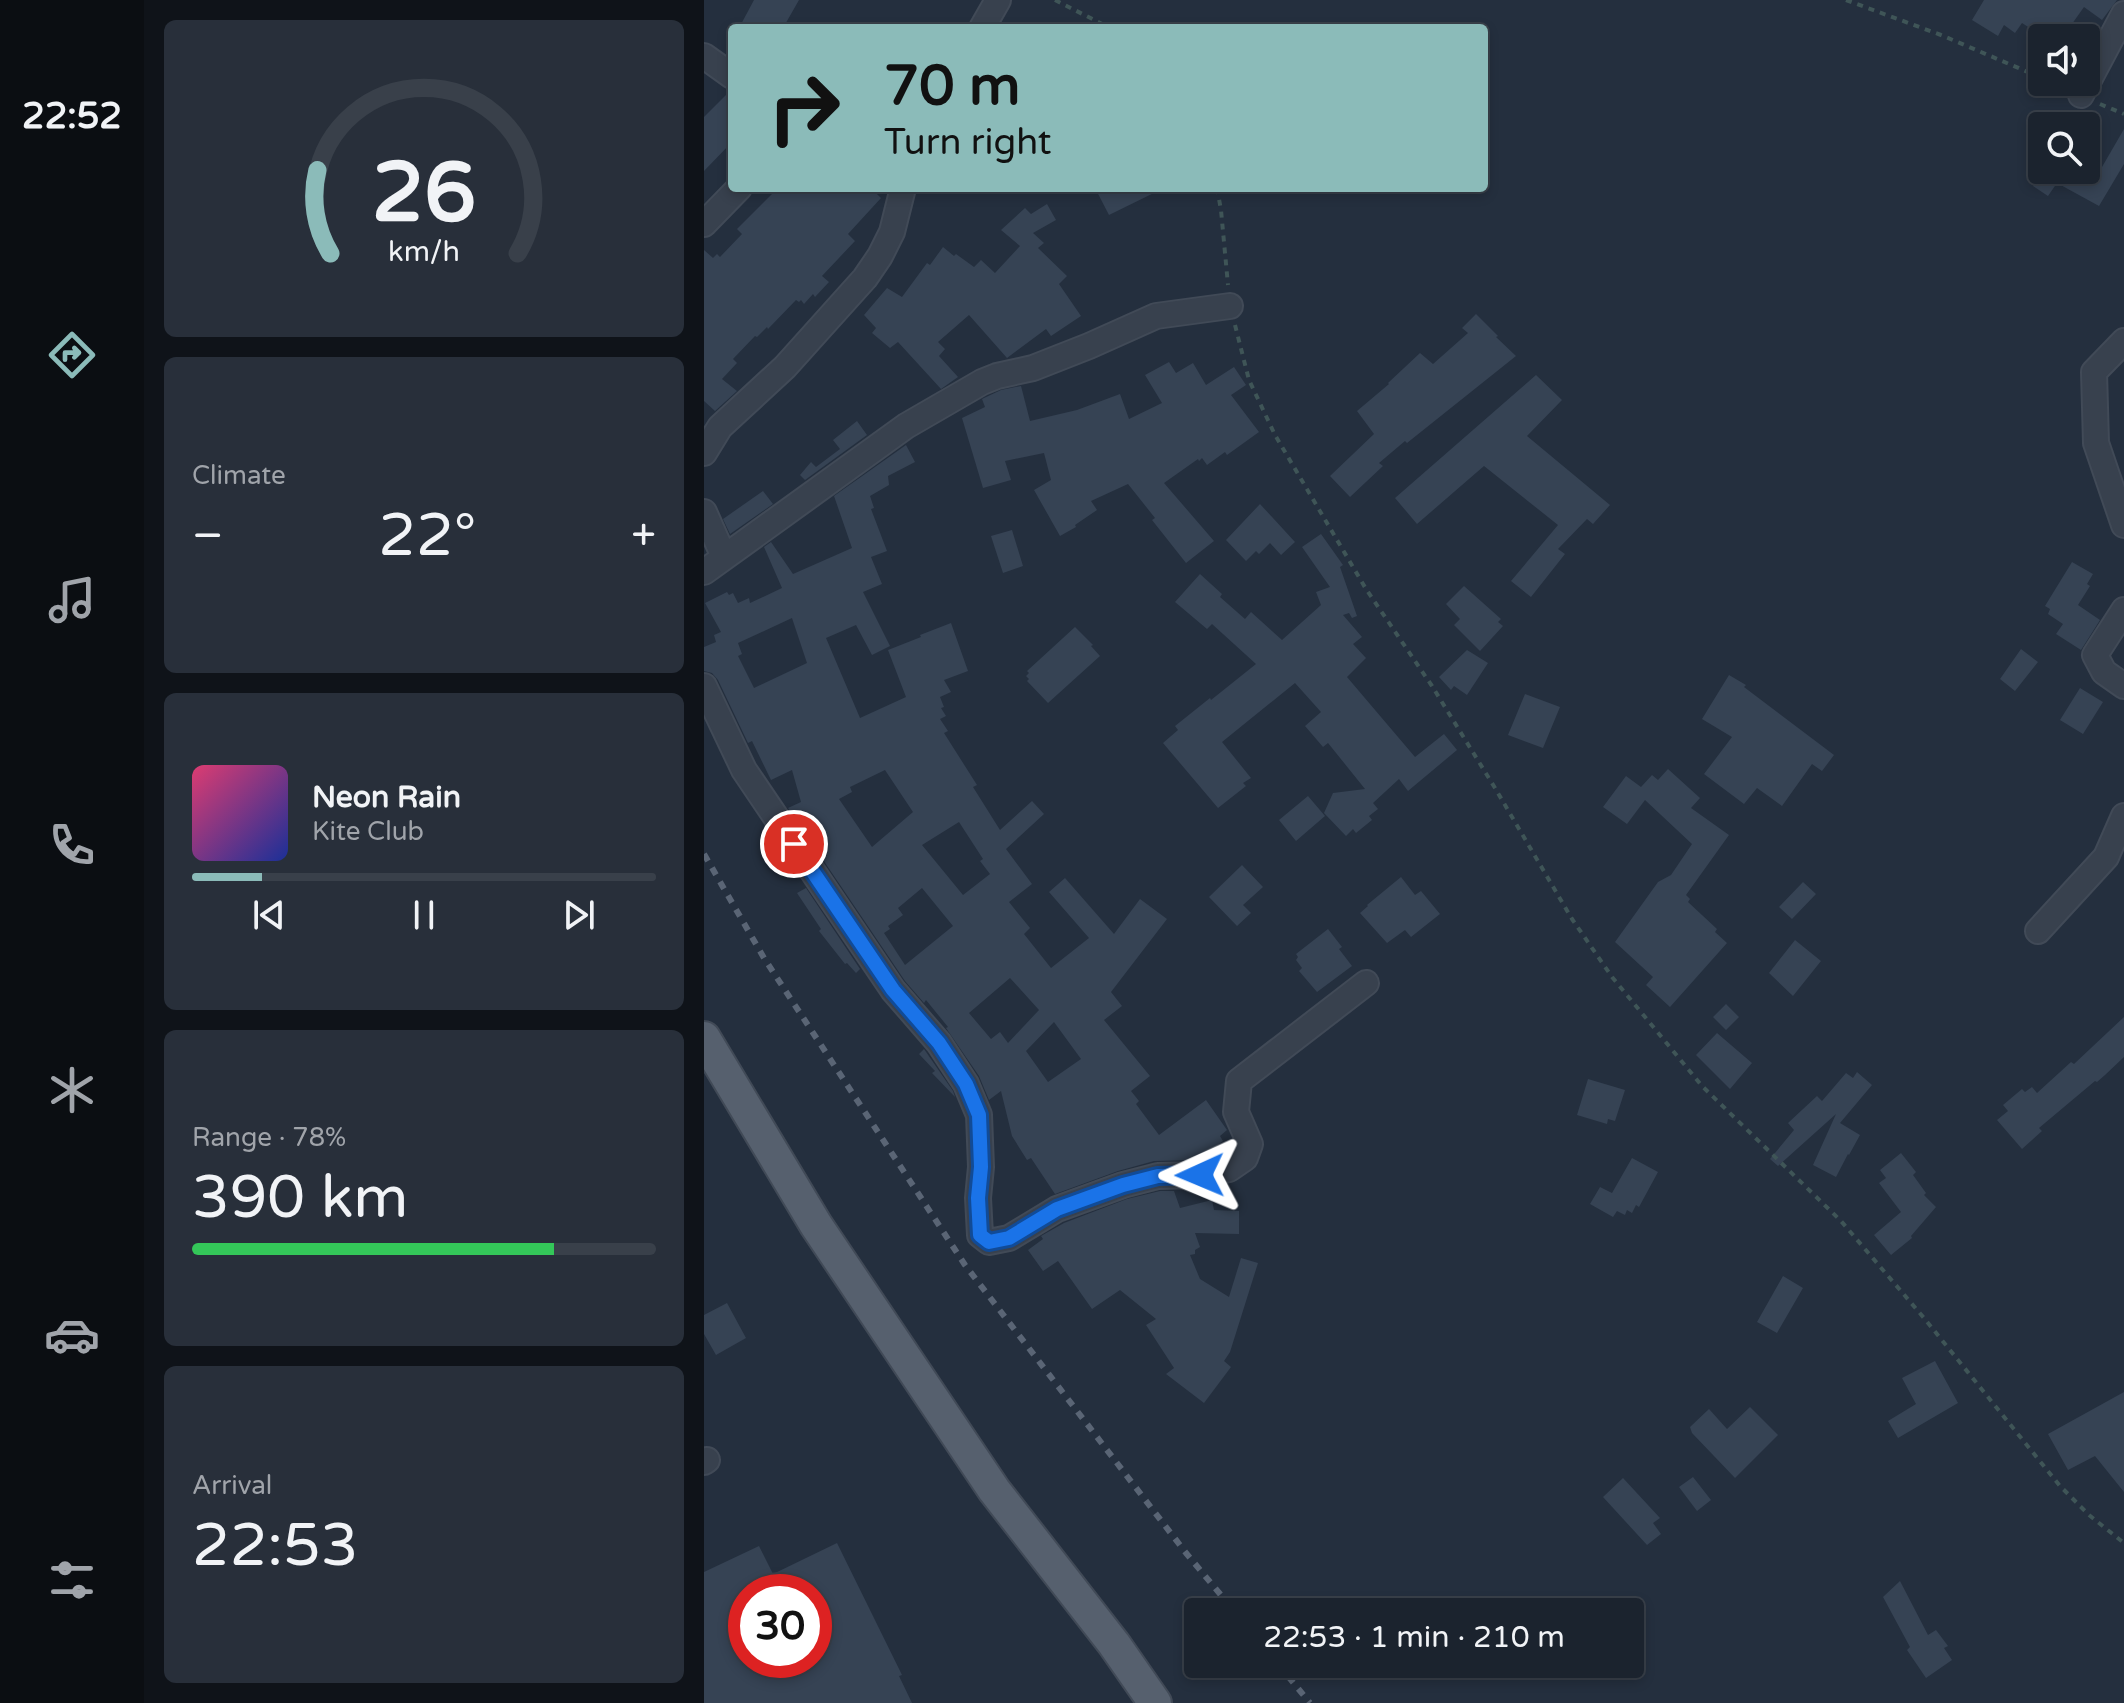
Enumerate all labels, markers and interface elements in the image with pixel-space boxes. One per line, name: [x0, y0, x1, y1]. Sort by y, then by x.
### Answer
map controls: [2028, 24, 2100, 184]
button: sound: [2028, 24, 2100, 96]
text: 70 m: [884, 53, 1020, 120]
icon: right: [752, 56, 856, 160]
text: 22:52: [22, 95, 122, 138]
button: search: [2028, 112, 2100, 184]
text: Turn right: [884, 121, 1051, 164]
text: 26: [372, 144, 476, 244]
text: km/h: [388, 235, 460, 269]
icon: directions: [44, 327, 100, 383]
text: Climate: [192, 460, 286, 491]
text: 22°: [378, 500, 476, 572]
text: −: [192, 510, 223, 563]
text: +: [631, 510, 656, 563]
icon: music: [44, 572, 100, 628]
text: Neon Rain: [312, 779, 461, 816]
pin: [760, 810, 828, 878]
text: Kite Club: [312, 816, 424, 847]
icon: phone: [44, 817, 100, 873]
icon: arrive: [772, 822, 816, 866]
icon: previous: [247, 893, 291, 937]
icon: pause: [402, 893, 446, 937]
icon: next: [557, 893, 601, 937]
icon: climate: [44, 1062, 100, 1118]
text: Range · 78%: [192, 1122, 346, 1153]
position arrow: [1158, 1133, 1242, 1217]
text: 390 km: [192, 1162, 408, 1234]
icon: car: [44, 1307, 100, 1363]
text: Arrival: [192, 1470, 272, 1501]
text: 22:53: [192, 1510, 358, 1582]
icon: filters: [44, 1552, 100, 1608]
speed limit sign: 30: [728, 1574, 832, 1678]
text: 22:53 · 1 min · 210 m: [1263, 1619, 1565, 1656]

